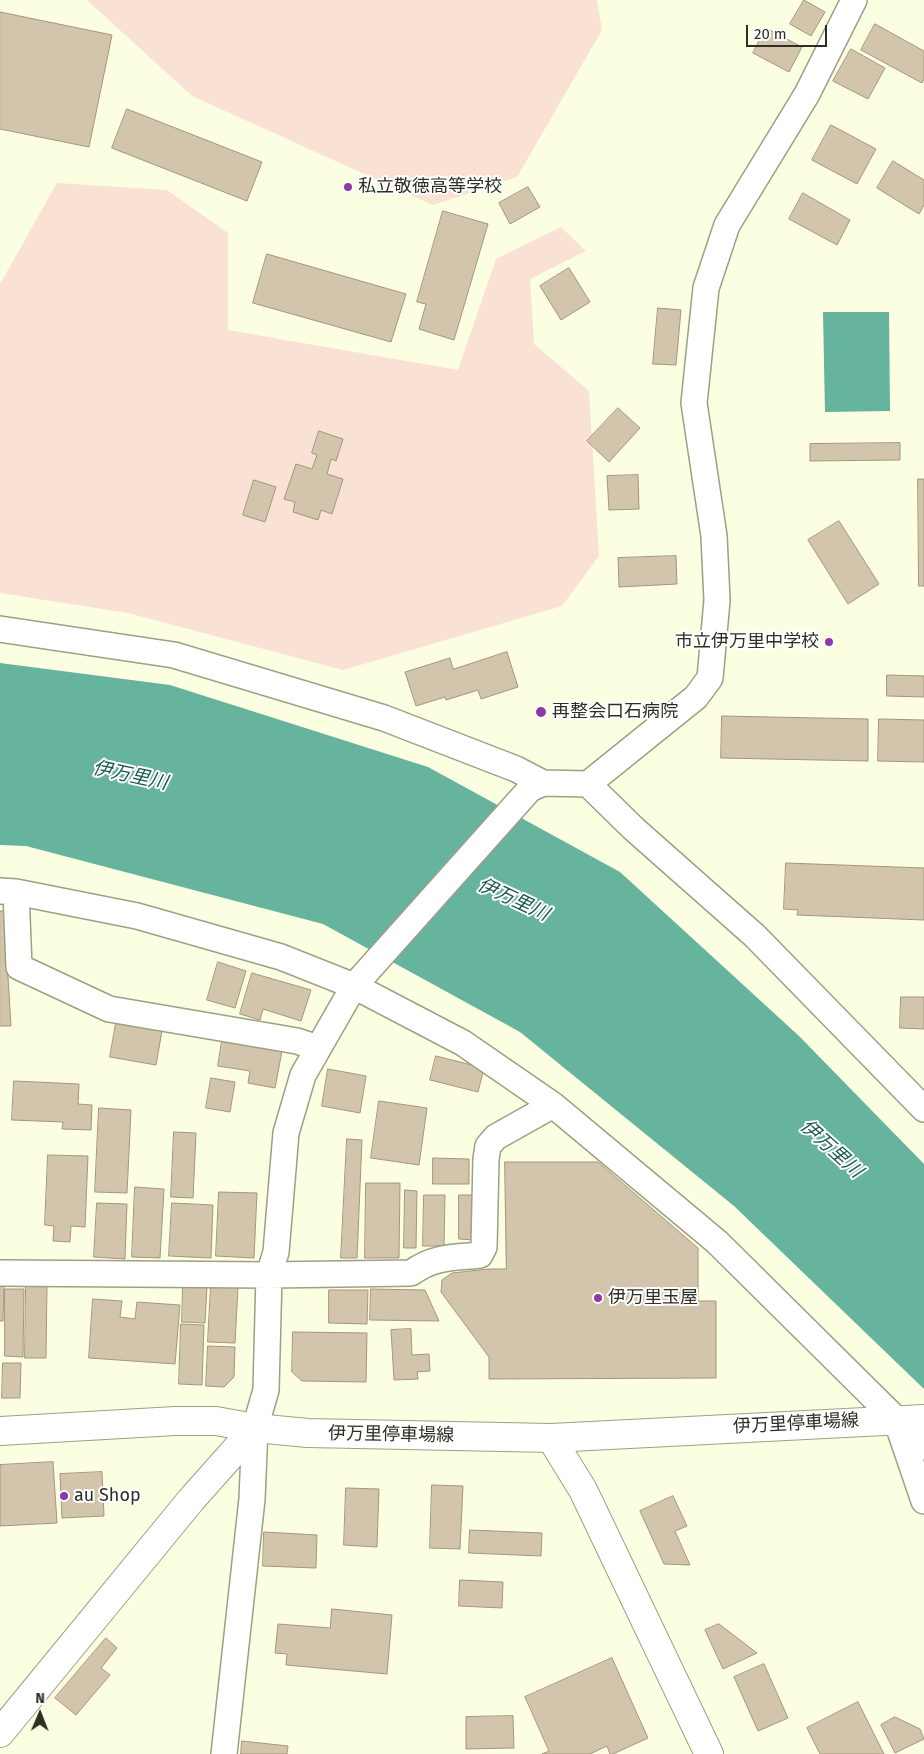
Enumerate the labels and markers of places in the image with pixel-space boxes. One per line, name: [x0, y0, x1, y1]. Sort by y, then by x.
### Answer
place label: 私立敬徳高等学校: [358, 176, 502, 198]
marker: 私立敬徳高等学校: [342, 181, 354, 193]
place label: 市立伊万里中学校: [675, 631, 819, 653]
marker: 市立伊万里中学校: [823, 636, 835, 648]
place label: 再整会口石病院: [552, 701, 678, 723]
marker: 再整会口石病院: [534, 705, 548, 719]
place label: 伊万里玉屋: [608, 1287, 698, 1309]
marker: 伊万里玉屋: [592, 1292, 604, 1304]
place label: au Shop: [74, 1485, 141, 1507]
marker: au Shop: [58, 1490, 70, 1502]

